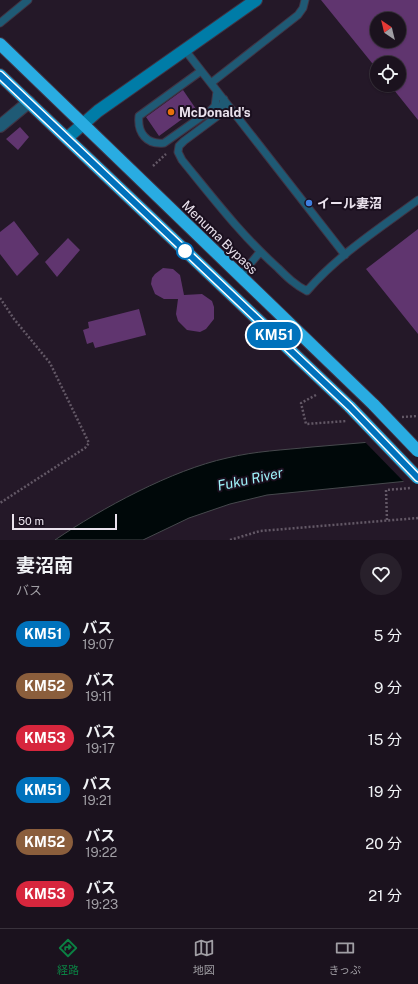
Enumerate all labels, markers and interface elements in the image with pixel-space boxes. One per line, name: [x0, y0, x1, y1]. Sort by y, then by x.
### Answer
north arrow: [370, 12, 406, 48]
map controls: [370, 12, 406, 92]
button: locate: [370, 56, 406, 92]
place label: McDonald's: [179, 105, 251, 120]
marker: McDonald's: [166, 107, 176, 117]
place label: イール妻沼: [317, 196, 382, 211]
street label: Menuma Bypass: [179, 198, 260, 277]
marker: イール妻沼: [304, 198, 314, 208]
unlabelled marker: [176, 242, 194, 260]
line badge: KM51: [246, 322, 302, 348]
text: KM51: [255, 327, 293, 343]
water label: Fuku River: [216, 464, 285, 494]
scale bar: [12, 512, 117, 531]
text: 50 m: [18, 515, 44, 527]
button: heart: [360, 553, 402, 595]
text: 妻沼南: [16, 554, 73, 576]
text: バス: [16, 583, 42, 598]
text: バス: [82, 619, 112, 636]
text: KM51: [24, 626, 62, 642]
text: 5 分: [374, 627, 402, 644]
text: 19:07: [82, 637, 114, 652]
text: バス: [85, 671, 115, 688]
text: KM52: [24, 678, 65, 694]
text: 9 分: [374, 679, 402, 696]
text: 19:11: [85, 689, 112, 704]
text: バス: [86, 723, 116, 740]
text: KM53: [24, 730, 66, 746]
text: 15 分: [368, 731, 402, 748]
text: 19:17: [86, 741, 115, 756]
text: バス: [82, 775, 112, 792]
text: KM51: [24, 782, 62, 798]
text: 19 分: [368, 783, 402, 800]
text: 19:21: [82, 793, 112, 808]
text: バス: [85, 827, 115, 844]
text: KM52: [24, 834, 65, 850]
text: 20 分: [365, 835, 402, 852]
text: 19:22: [85, 845, 117, 860]
text: バス: [86, 879, 116, 896]
text: KM53: [24, 886, 66, 902]
text: 21 分: [368, 887, 402, 904]
text: 19:23: [86, 897, 118, 912]
tab: 経路: [57, 937, 79, 977]
tab: 地図: [193, 937, 215, 977]
tab: きっぷ: [329, 937, 361, 977]

